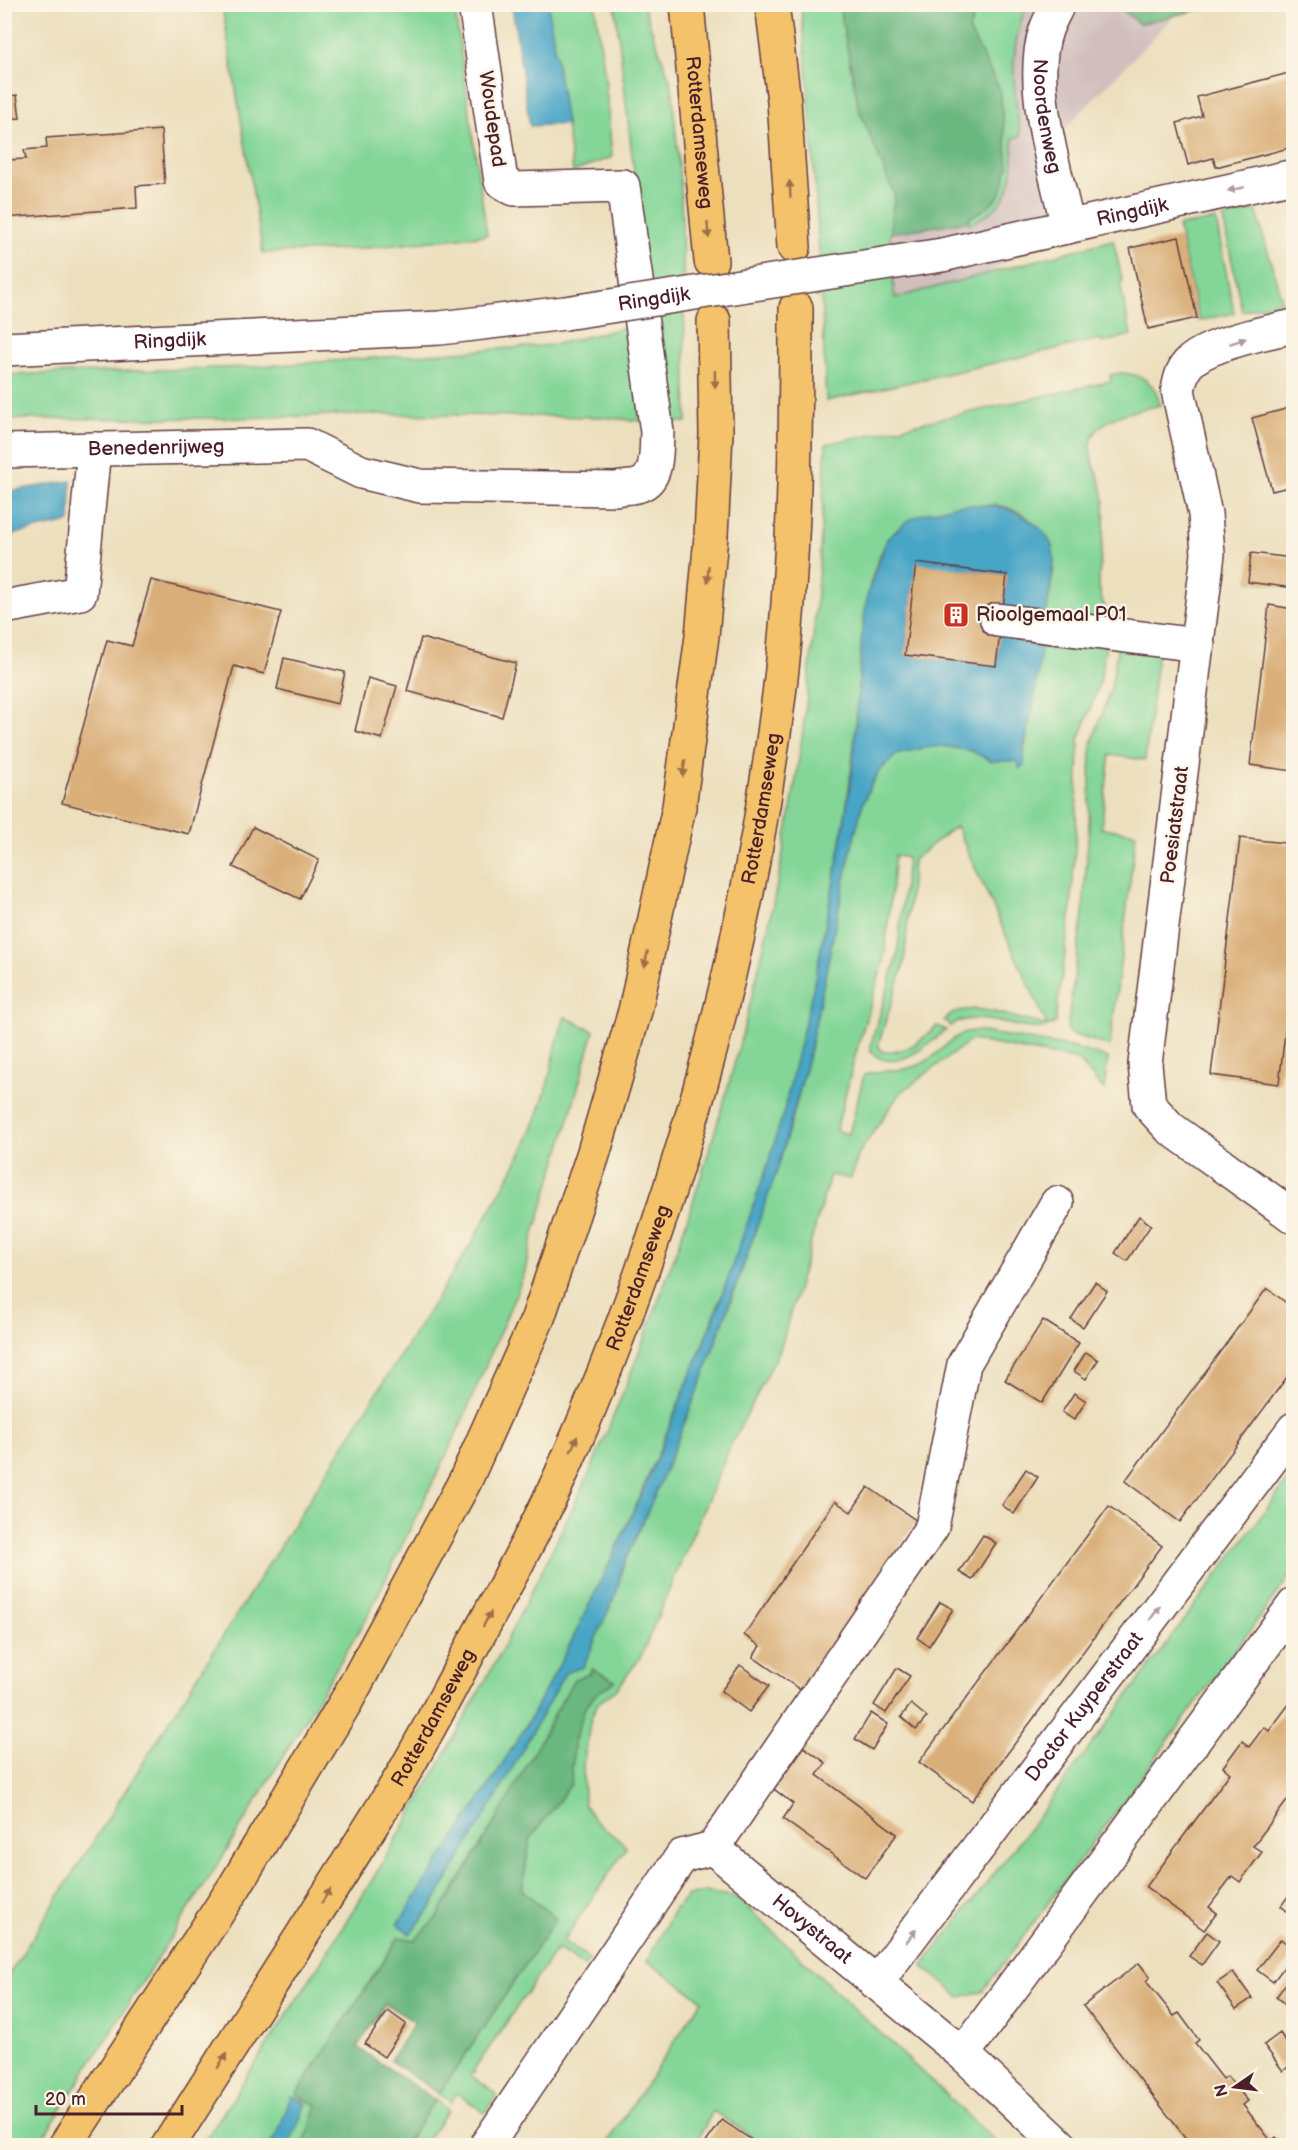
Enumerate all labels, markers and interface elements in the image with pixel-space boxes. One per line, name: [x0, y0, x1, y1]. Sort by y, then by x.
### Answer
street label: Rotterdamseweg: [680, 55, 718, 210]
street label: Noordenweg: [1028, 58, 1067, 176]
street label: Woudepad: [473, 69, 511, 169]
one-way arrow: [785, 179, 795, 198]
one-way arrow: [1227, 185, 1246, 194]
street label: Ringdijk: [1094, 193, 1170, 232]
one-way arrow: [703, 220, 713, 239]
street label: Ringdijk: [616, 282, 692, 317]
street label: Ringdijk: [133, 327, 207, 355]
one-way arrow: [1229, 336, 1247, 345]
one-way arrow: [710, 370, 719, 389]
street label: Benedenrijweg: [87, 435, 225, 461]
one-way arrow: [703, 565, 712, 584]
building icon: Rioolgemaal P01: [941, 600, 971, 630]
place label: Rioolgemaal P01: [976, 603, 1127, 627]
street label: Rotterdamseweg: [737, 731, 786, 887]
one-way arrow: [680, 758, 689, 777]
street label: Poesiatstraat: [1156, 765, 1194, 885]
one-way arrow: [641, 950, 651, 968]
street label: Rotterdamseweg: [601, 1202, 676, 1355]
one-way arrow: [570, 1435, 579, 1453]
one-way arrow: [1148, 1605, 1161, 1621]
one-way arrow: [482, 1610, 492, 1627]
street label: Doctor Kuyperstraat: [1020, 1627, 1148, 1786]
street label: Rotterdamseweg: [386, 1645, 481, 1791]
one-way arrow: [320, 1888, 331, 1904]
street label: Hovystraat: [767, 1889, 857, 1969]
one-way arrow: [905, 1929, 917, 1945]
one-way arrow: [216, 2052, 227, 2069]
north arrow: [1205, 2057, 1265, 2117]
scale bar: [36, 2078, 182, 2116]
text: N: [1211, 2082, 1233, 2098]
text: 20 m: [45, 2089, 86, 2110]

